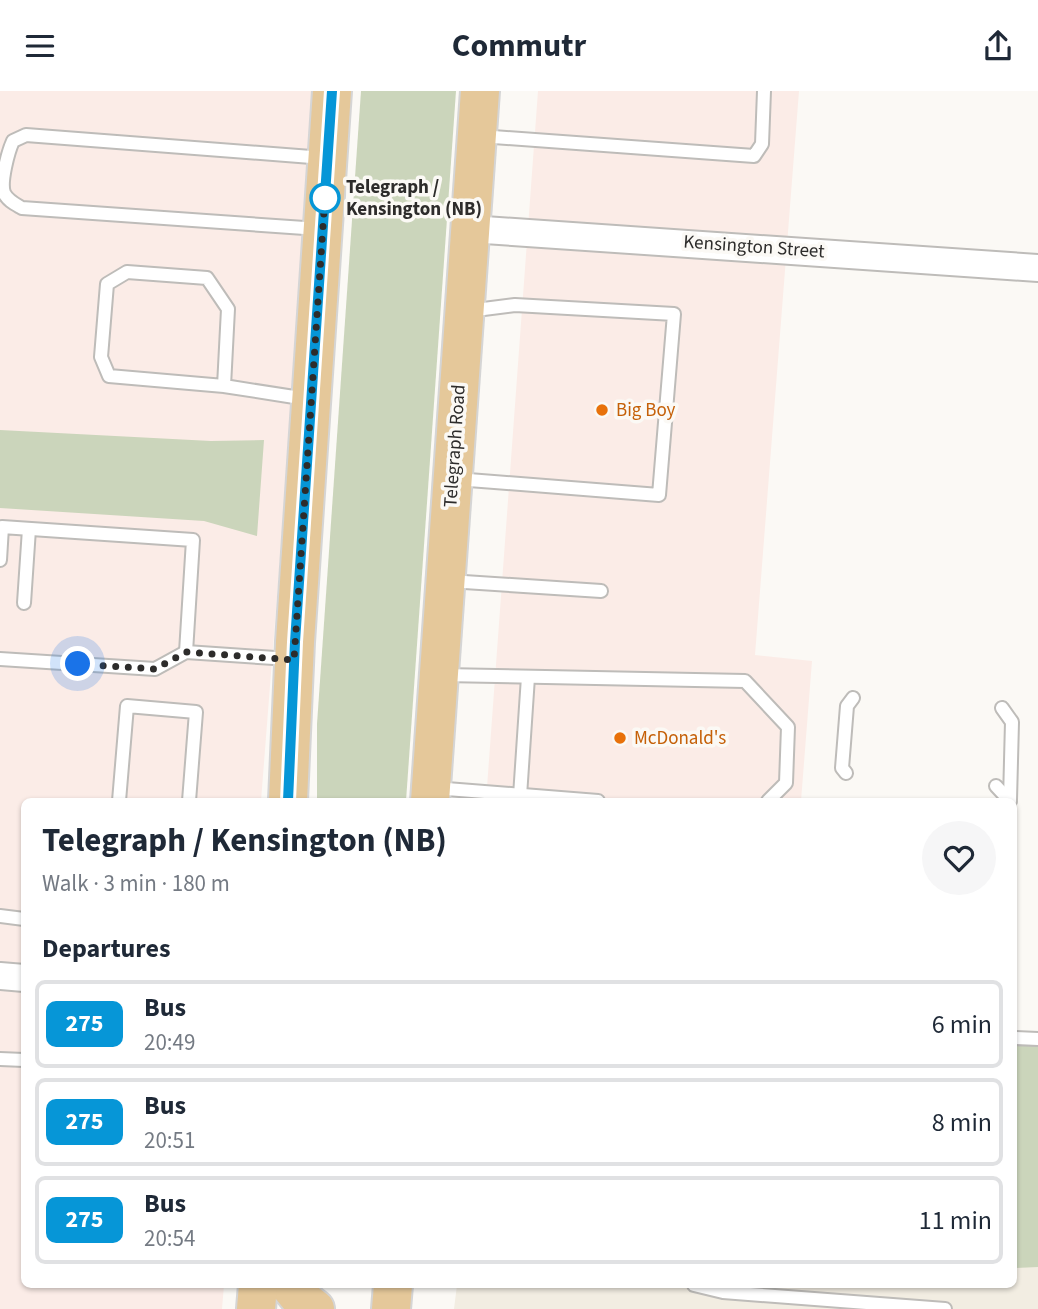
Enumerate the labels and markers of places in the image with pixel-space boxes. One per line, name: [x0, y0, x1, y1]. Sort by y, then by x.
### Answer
place label: Telegraph / Kensington (NB): [346, 174, 482, 223]
marker: Telegraph / Kensington (NB): [310, 183, 340, 213]
place label: Big Boy: [616, 397, 676, 424]
marker: Big Boy: [594, 402, 610, 418]
place label: McDonald's: [634, 725, 726, 752]
marker: McDonald's: [612, 730, 628, 746]

